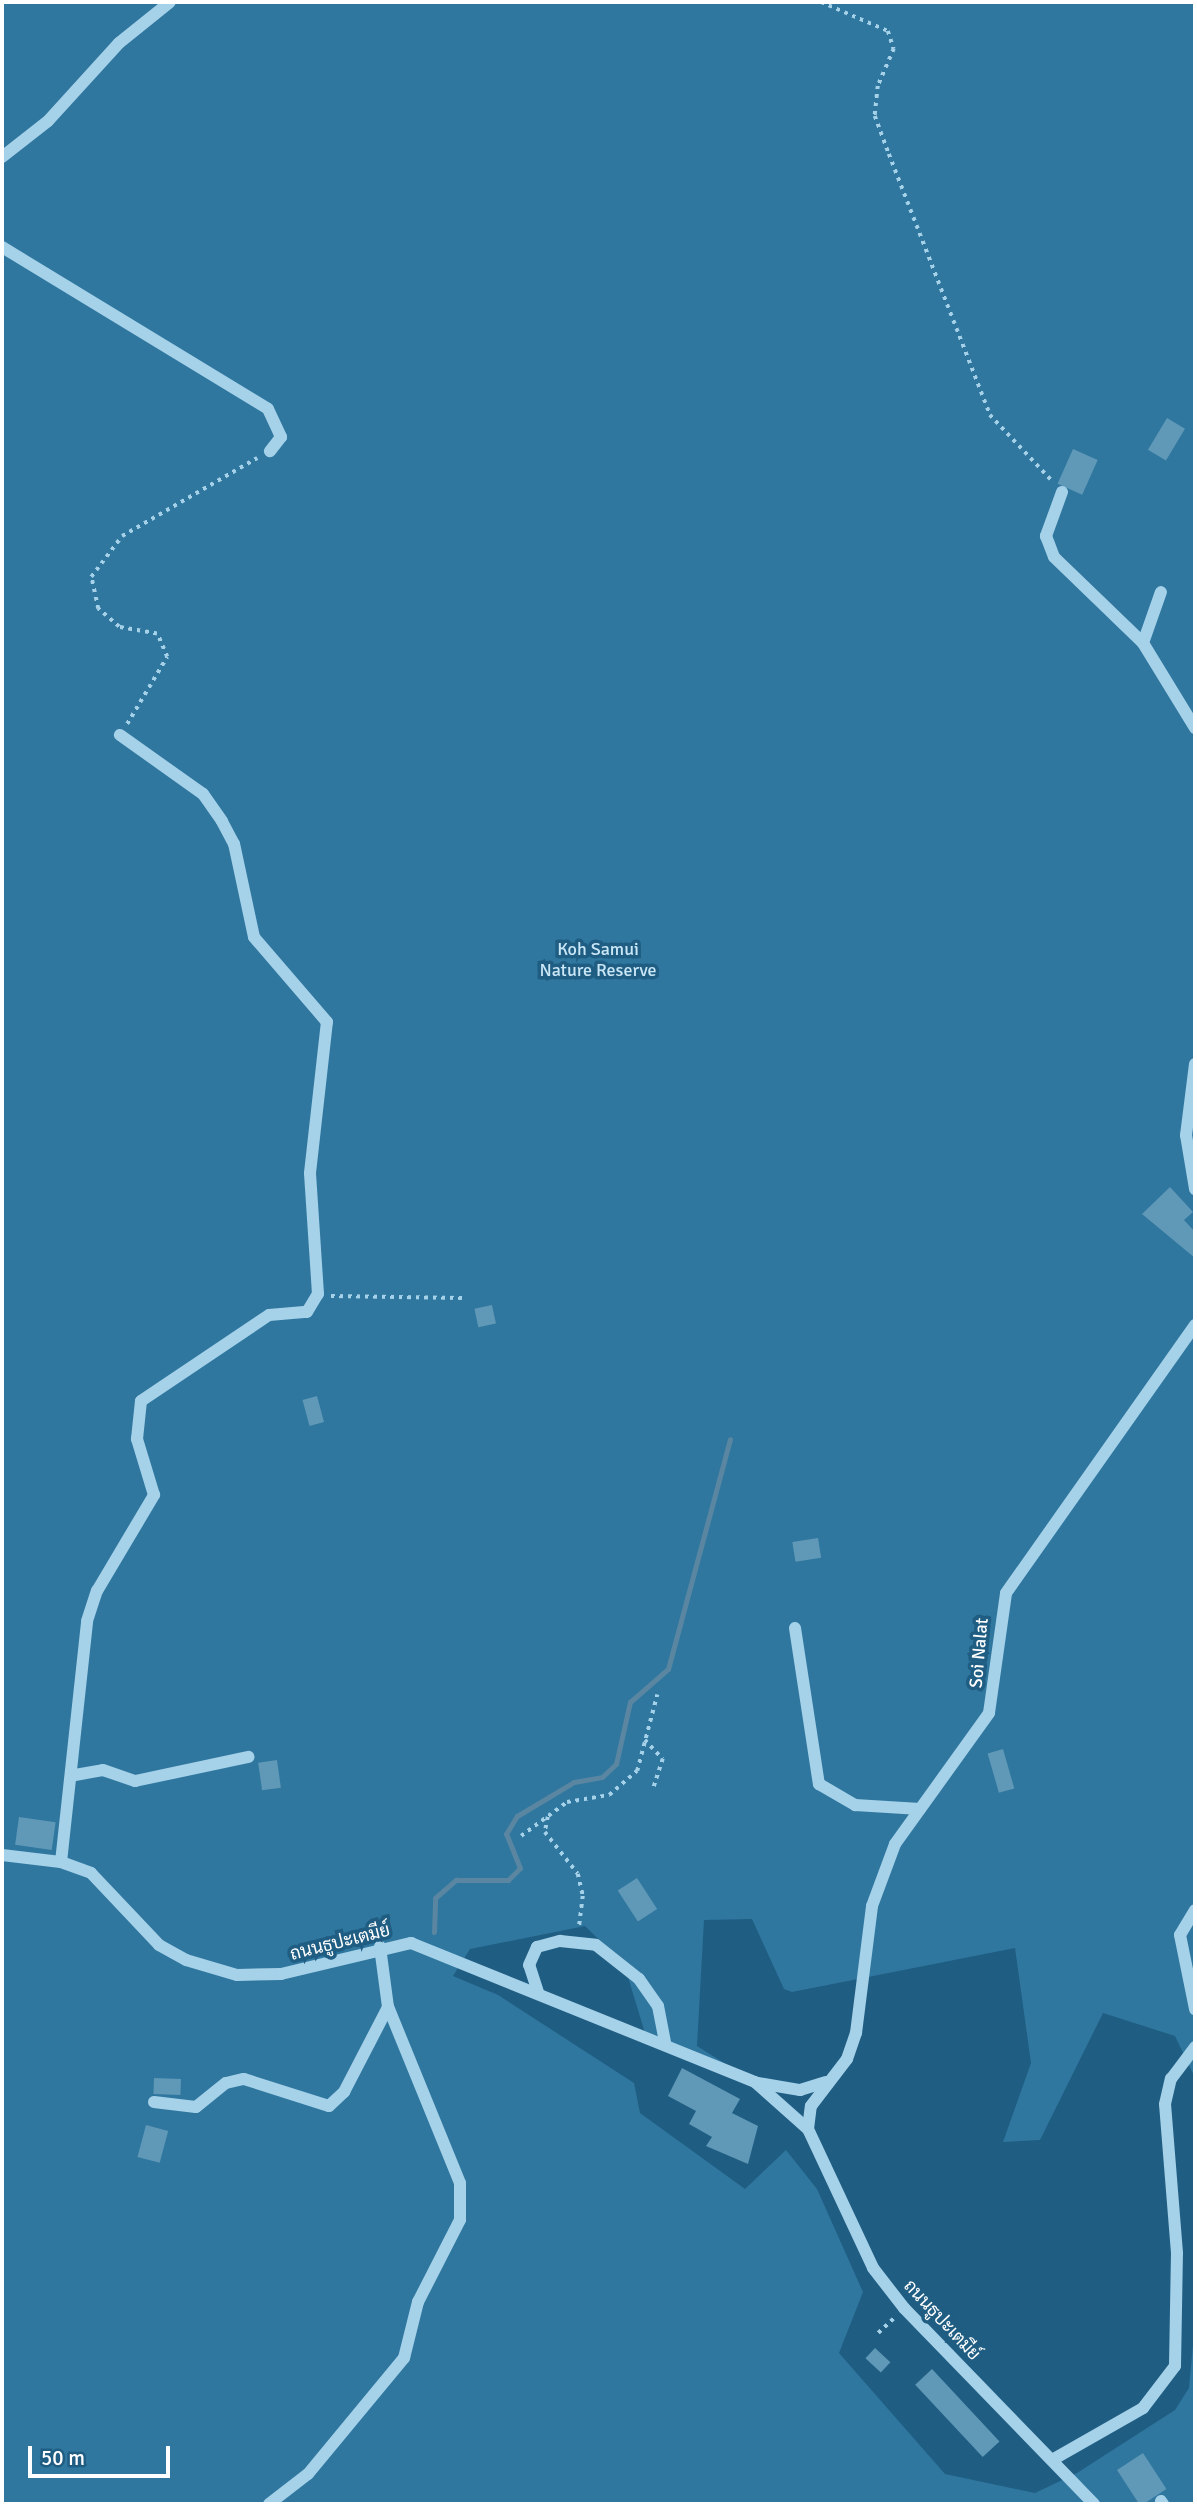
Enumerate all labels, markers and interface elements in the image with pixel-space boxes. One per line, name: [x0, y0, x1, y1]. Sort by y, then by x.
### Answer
park label: Koh Samui Nature Reserve: [539, 939, 657, 982]
street label: Soi Nalat: [965, 1617, 993, 1689]
street label: ถนนธูปะเตมีย์: [288, 1919, 392, 1965]
street label: ถนนธูปะเตมีย์: [899, 2275, 985, 2365]
scale bar: [32, 2432, 173, 2476]
text: 50 m: [41, 2445, 85, 2471]

